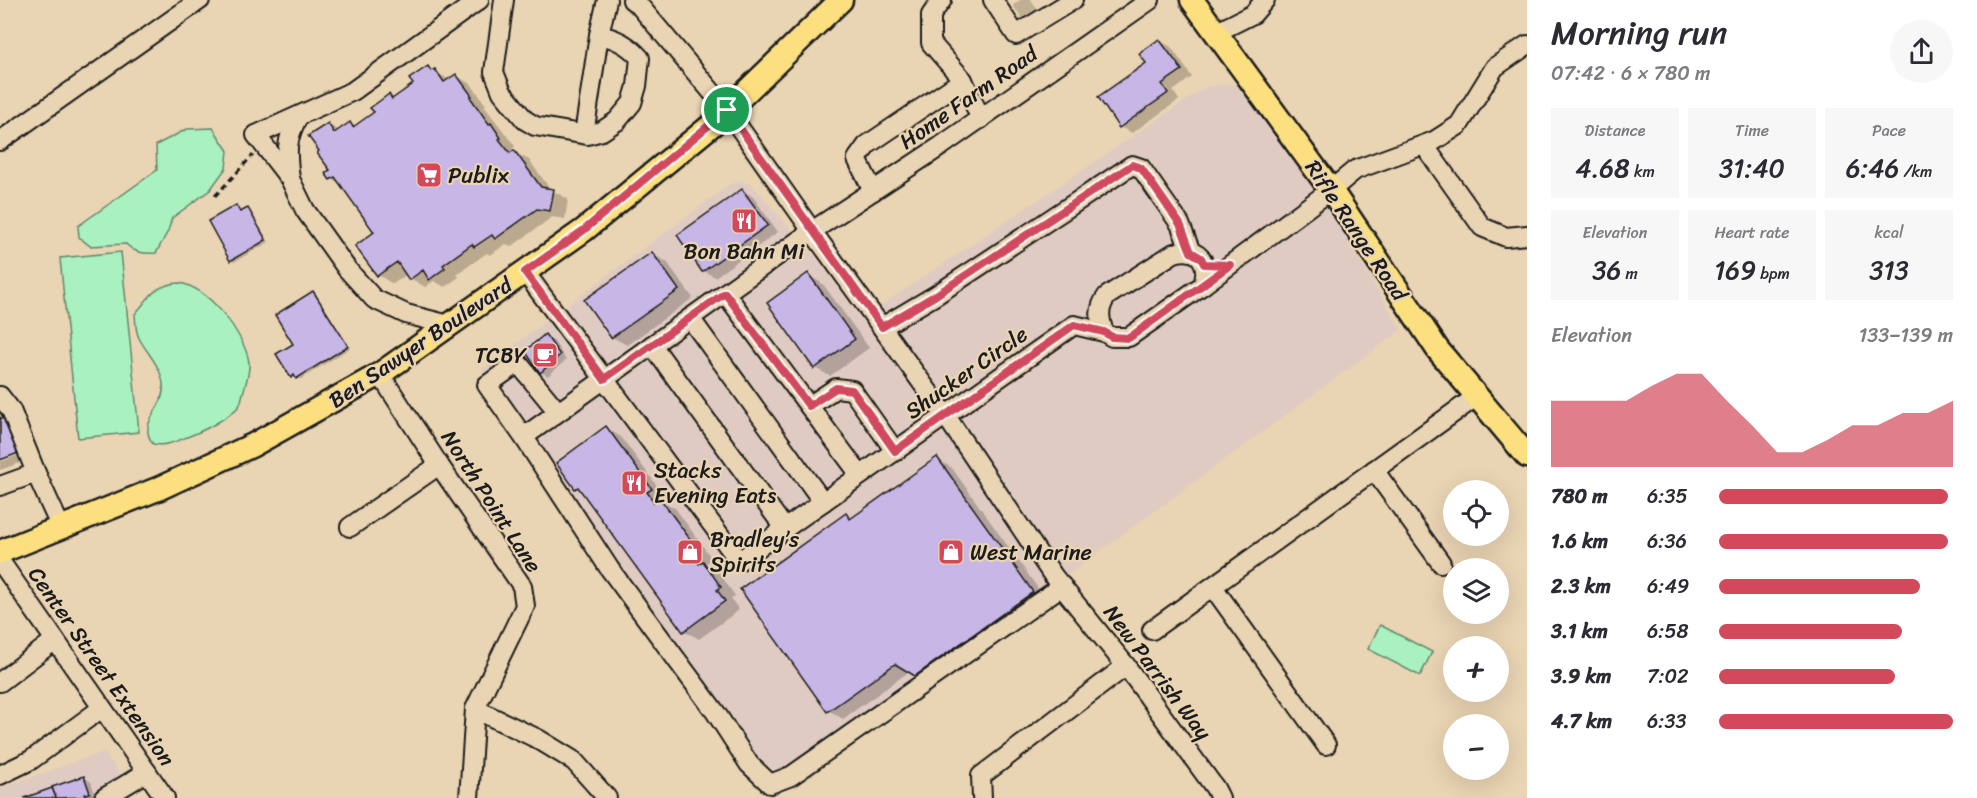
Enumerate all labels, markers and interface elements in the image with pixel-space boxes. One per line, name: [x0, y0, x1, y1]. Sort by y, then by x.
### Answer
text: Morning run: [1551, 4, 1727, 62]
button: share: [1890, 20, 1953, 83]
street label: Home Farm Road: [891, 34, 1047, 160]
text: 07:42 · 6 × 780 m: [1551, 56, 1710, 91]
pin: [701, 84, 752, 135]
icon: arrive: [710, 93, 743, 126]
text: Distance: [1585, 116, 1645, 145]
text: Time: [1735, 116, 1769, 145]
text: Pace: [1872, 116, 1906, 145]
text: 4.68: [1575, 145, 1630, 191]
text: 31:40: [1719, 145, 1785, 191]
text: 6:46: [1846, 145, 1899, 191]
street label: Rifle Range Road: [1295, 151, 1419, 310]
place label: Publix: [448, 156, 510, 195]
text: km: [1630, 157, 1655, 186]
text: /km: [1899, 157, 1932, 186]
supermarket icon: Publix: [414, 160, 444, 190]
restaurant icon: Bon Bahn Mi: [729, 206, 759, 236]
text: Elevation: [1583, 218, 1647, 247]
text: Heart rate: [1714, 218, 1790, 247]
text: kcal: [1874, 218, 1904, 247]
place label: Bon Bahn Mi: [684, 232, 805, 271]
text: 36: [1592, 247, 1621, 293]
text: 169: [1714, 247, 1756, 293]
text: 313: [1869, 247, 1909, 293]
text: m: [1621, 259, 1638, 288]
text: bpm: [1756, 259, 1790, 288]
street label: Ben Sawyer Boulevard: [320, 265, 521, 419]
street label: Shucker Circle: [896, 315, 1036, 429]
text: Elevation: [1551, 318, 1632, 353]
text: 133–139 m: [1859, 318, 1953, 353]
place label: TCBY: [475, 336, 528, 375]
cafe icon: TCBY: [530, 340, 560, 370]
street label: North Point Lane: [431, 422, 553, 581]
place label: Stacks Evening Eats: [654, 451, 776, 515]
restaurant icon: Stacks Evening Eats: [619, 468, 649, 498]
text: 780 m: [1551, 479, 1608, 514]
text: 6:35: [1647, 479, 1688, 514]
map controls: [1443, 480, 1509, 780]
button: locate: [1443, 480, 1509, 546]
place label: Bradley’s Spirits: [710, 520, 800, 584]
text: 1.6 km: [1551, 524, 1608, 559]
text: 6:36: [1647, 524, 1687, 559]
place label: West Marine: [970, 533, 1092, 572]
shop icon: Bradley’s Spirits: [675, 537, 705, 567]
shop icon: West Marine: [936, 537, 966, 567]
street label: Center Street Extension: [18, 558, 186, 775]
button: layers: [1443, 558, 1509, 624]
text: 2.3 km: [1551, 569, 1611, 604]
text: 6:49: [1647, 569, 1689, 604]
street label: New Parrish Way: [1093, 596, 1222, 749]
text: 3.1 km: [1551, 614, 1608, 649]
text: 6:58: [1647, 614, 1689, 649]
button: +: [1443, 636, 1509, 702]
text: 3.9 km: [1551, 659, 1611, 694]
text: 7:02: [1647, 659, 1689, 694]
text: 4.7 km: [1551, 704, 1612, 739]
text: 6:33: [1647, 704, 1686, 739]
button: −: [1443, 714, 1509, 780]

